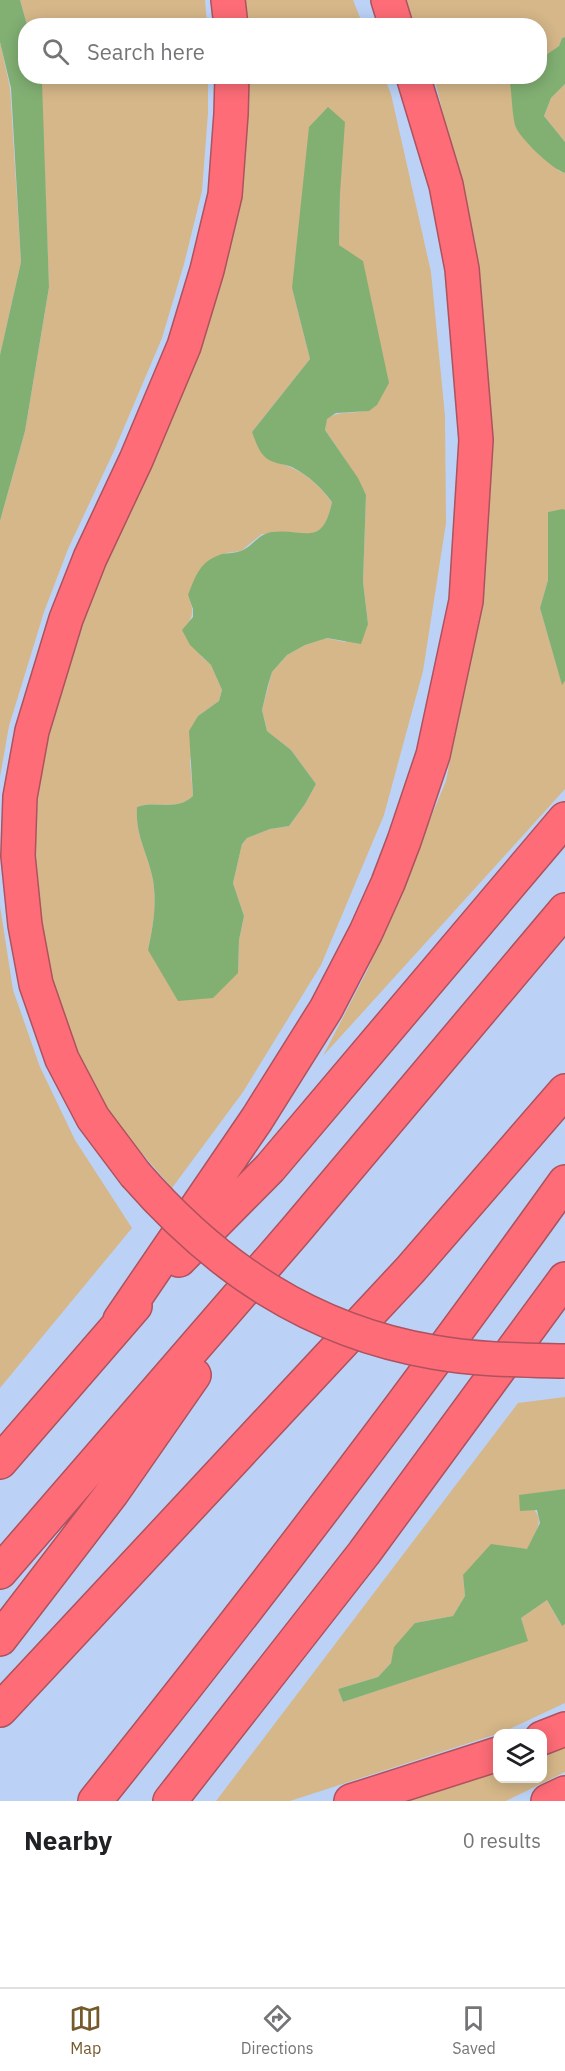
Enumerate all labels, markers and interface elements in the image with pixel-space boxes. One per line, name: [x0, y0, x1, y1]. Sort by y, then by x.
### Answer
search box: [18, 18, 547, 84]
icon: search: [39, 35, 72, 68]
text: Search here: [87, 37, 205, 66]
map controls: [493, 1729, 547, 1783]
button: layers: [493, 1729, 547, 1783]
text: Nearby: [24, 1823, 112, 1857]
text: 0 results: [463, 1827, 541, 1854]
tab: Map: [69, 2002, 102, 2058]
tab: Directions: [241, 2002, 314, 2058]
tab: Saved: [452, 2002, 496, 2058]

